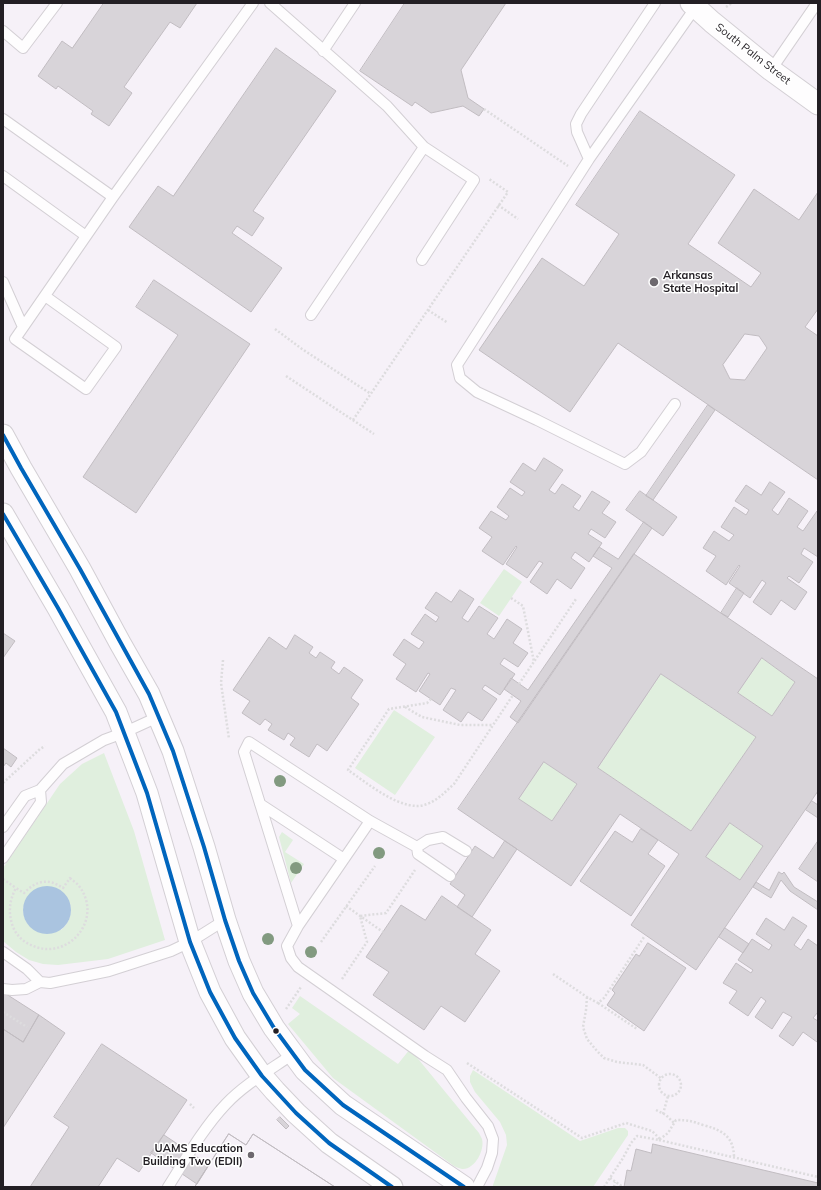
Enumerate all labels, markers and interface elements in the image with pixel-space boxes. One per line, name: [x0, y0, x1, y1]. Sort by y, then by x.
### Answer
street label: South Palm Street: [713, 21, 793, 87]
place label: Arkansas State Hospital: [663, 269, 738, 295]
marker: Arkansas State Hospital: [648, 276, 660, 288]
unlabelled marker: [271, 1026, 281, 1036]
place label: UAMS Education Building Two (EDII): [143, 1142, 243, 1168]
marker: UAMS Education Building Two (EDII): [246, 1150, 256, 1160]

